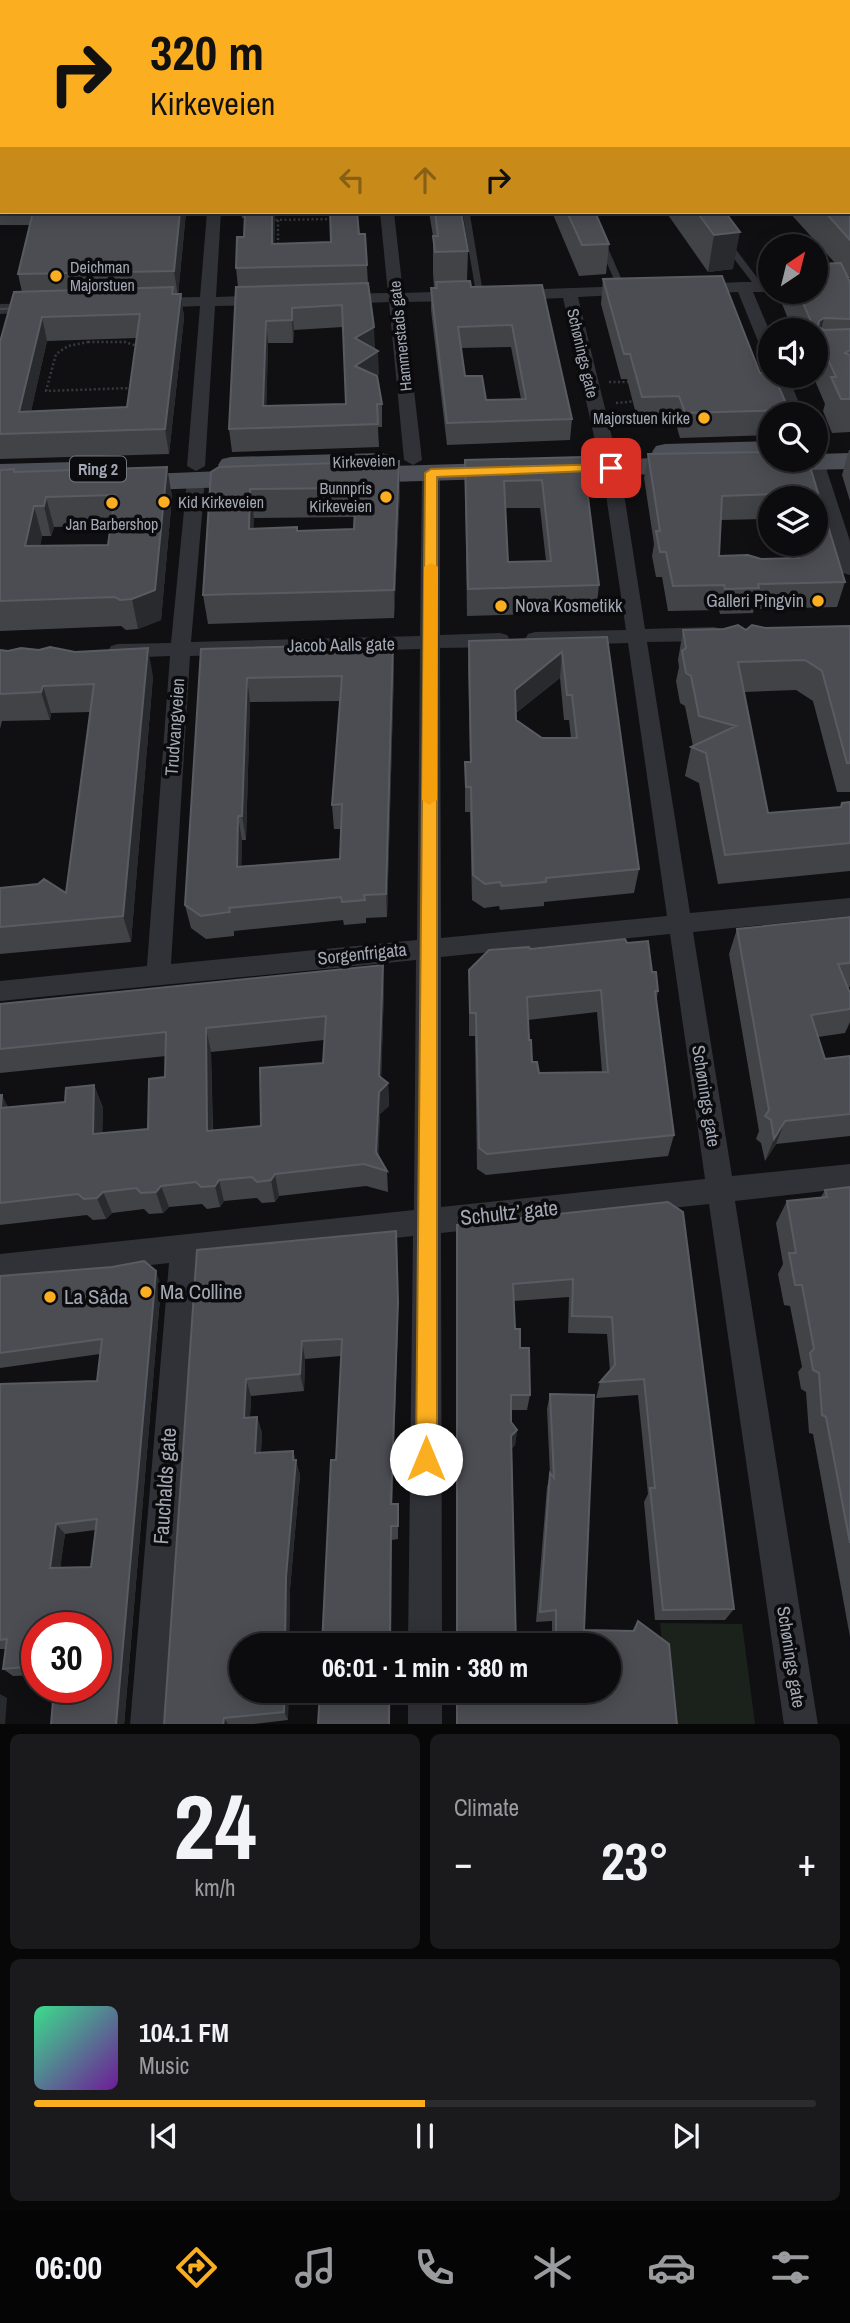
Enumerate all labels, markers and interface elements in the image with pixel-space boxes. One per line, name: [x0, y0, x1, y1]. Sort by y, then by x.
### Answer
text: 320 m: [150, 19, 264, 85]
icon: right: [35, 28, 126, 119]
text: Kirkeveien: [150, 82, 275, 125]
icon: left: [333, 161, 371, 199]
icon: ahead: [406, 161, 444, 199]
icon: right: [479, 161, 517, 199]
north arrow: [758, 234, 828, 304]
map controls: [758, 234, 828, 556]
place label: Deichman Majorstuen: [70, 256, 135, 296]
marker: Deichman Majorstuen: [48, 268, 64, 284]
street label: Hammerstads gate: [383, 280, 417, 392]
street label: Schønings gate: [562, 306, 604, 400]
button: sound: [758, 318, 828, 388]
button: search: [758, 402, 828, 472]
place label: Majorstuen kirke: [593, 407, 690, 429]
marker: Majorstuen kirke: [696, 410, 712, 426]
pin: [581, 438, 641, 498]
street label: Kirkeveien: [332, 449, 396, 473]
icon: arrive: [592, 449, 630, 487]
road number: Ring 2: [70, 456, 126, 482]
place label: Bunnpris Kirkeveien: [309, 477, 372, 517]
button: layers: [758, 486, 828, 556]
marker: Bunnpris Kirkeveien: [378, 489, 394, 505]
place label: Kid Kirkeveien: [178, 491, 264, 513]
marker: Kid Kirkeveien: [156, 494, 172, 510]
marker: Jan Barbershop: [104, 495, 120, 511]
place label: Jan Barbershop: [66, 513, 158, 535]
place label: Galleri Pingvin: [706, 588, 804, 613]
place label: Nova Kosmetikk: [515, 593, 623, 618]
marker: Galleri Pingvin: [810, 593, 826, 609]
marker: Nova Kosmetikk: [493, 598, 509, 614]
street label: Jacob Aalls gate: [287, 631, 395, 658]
street label: Trudvangveien: [159, 677, 190, 777]
street label: Sorgenfrigata: [316, 936, 408, 971]
street label: Schønings gate: [686, 1043, 727, 1149]
street label: Schultz’ gate: [459, 1193, 559, 1232]
place label: Ma Colline: [160, 1277, 242, 1306]
place label: La Såda: [64, 1282, 129, 1311]
marker: Ma Colline: [138, 1284, 154, 1300]
marker: La Såda: [42, 1289, 58, 1305]
position arrow: [389, 1422, 463, 1496]
street label: Fauchalds gate: [146, 1427, 183, 1545]
street label: Schønings gate: [771, 1604, 812, 1710]
speed limit sign: 30: [21, 1612, 112, 1703]
text: 06:01 · 1 min · 380 m: [322, 1650, 528, 1685]
text: 24: [174, 1765, 257, 1887]
text: Climate: [454, 1792, 519, 1823]
text: 23°: [601, 1826, 669, 1896]
text: −: [454, 1837, 472, 1888]
text: +: [798, 1837, 816, 1888]
text: km/h: [195, 1872, 235, 1903]
text: 104.1 FM: [139, 2015, 229, 2050]
text: Music: [139, 2050, 189, 2081]
icon: previous: [145, 2117, 183, 2155]
icon: pause: [406, 2117, 444, 2155]
icon: next: [667, 2117, 705, 2155]
icon: directions: [172, 2243, 221, 2292]
icon: music: [291, 2243, 340, 2292]
icon: phone: [410, 2243, 459, 2292]
icon: climate: [528, 2243, 577, 2292]
icon: car: [647, 2243, 696, 2292]
icon: filters: [766, 2243, 815, 2292]
text: 06:00: [35, 2246, 102, 2289]

